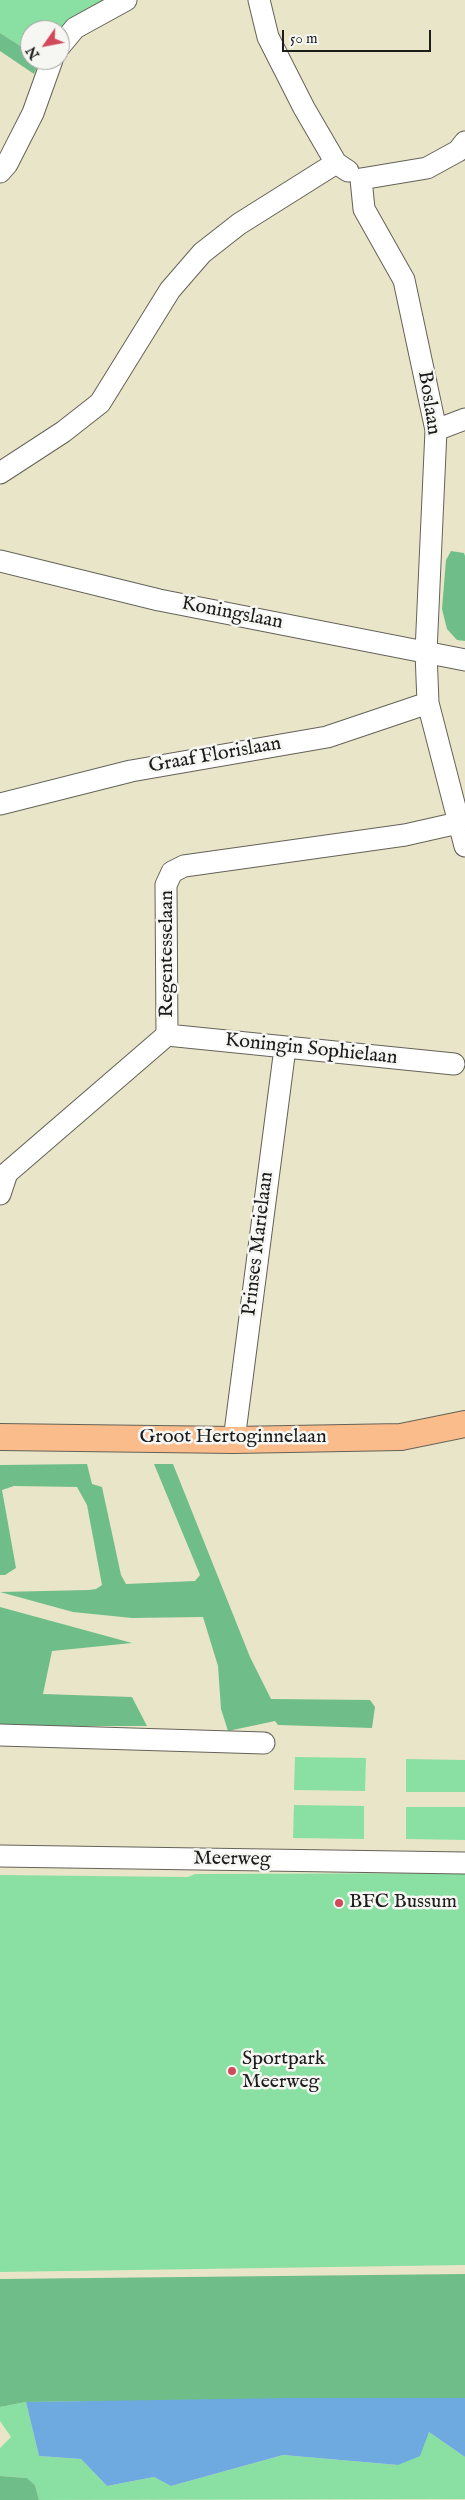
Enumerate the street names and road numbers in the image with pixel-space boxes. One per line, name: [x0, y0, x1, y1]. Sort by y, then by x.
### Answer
street label: Boslaan: [411, 369, 445, 437]
street label: Koningslaan: [179, 592, 285, 636]
street label: Graaf Florislaan: [147, 733, 283, 779]
street label: Regentesselaan: [156, 890, 180, 1018]
street label: Koningin Sophielaan: [224, 1029, 398, 1071]
street label: Prinses Marielaan: [238, 1170, 280, 1318]
street label: Groot Hertoginnelaan: [139, 1426, 327, 1450]
street label: Meerweg: [193, 1847, 271, 1873]

